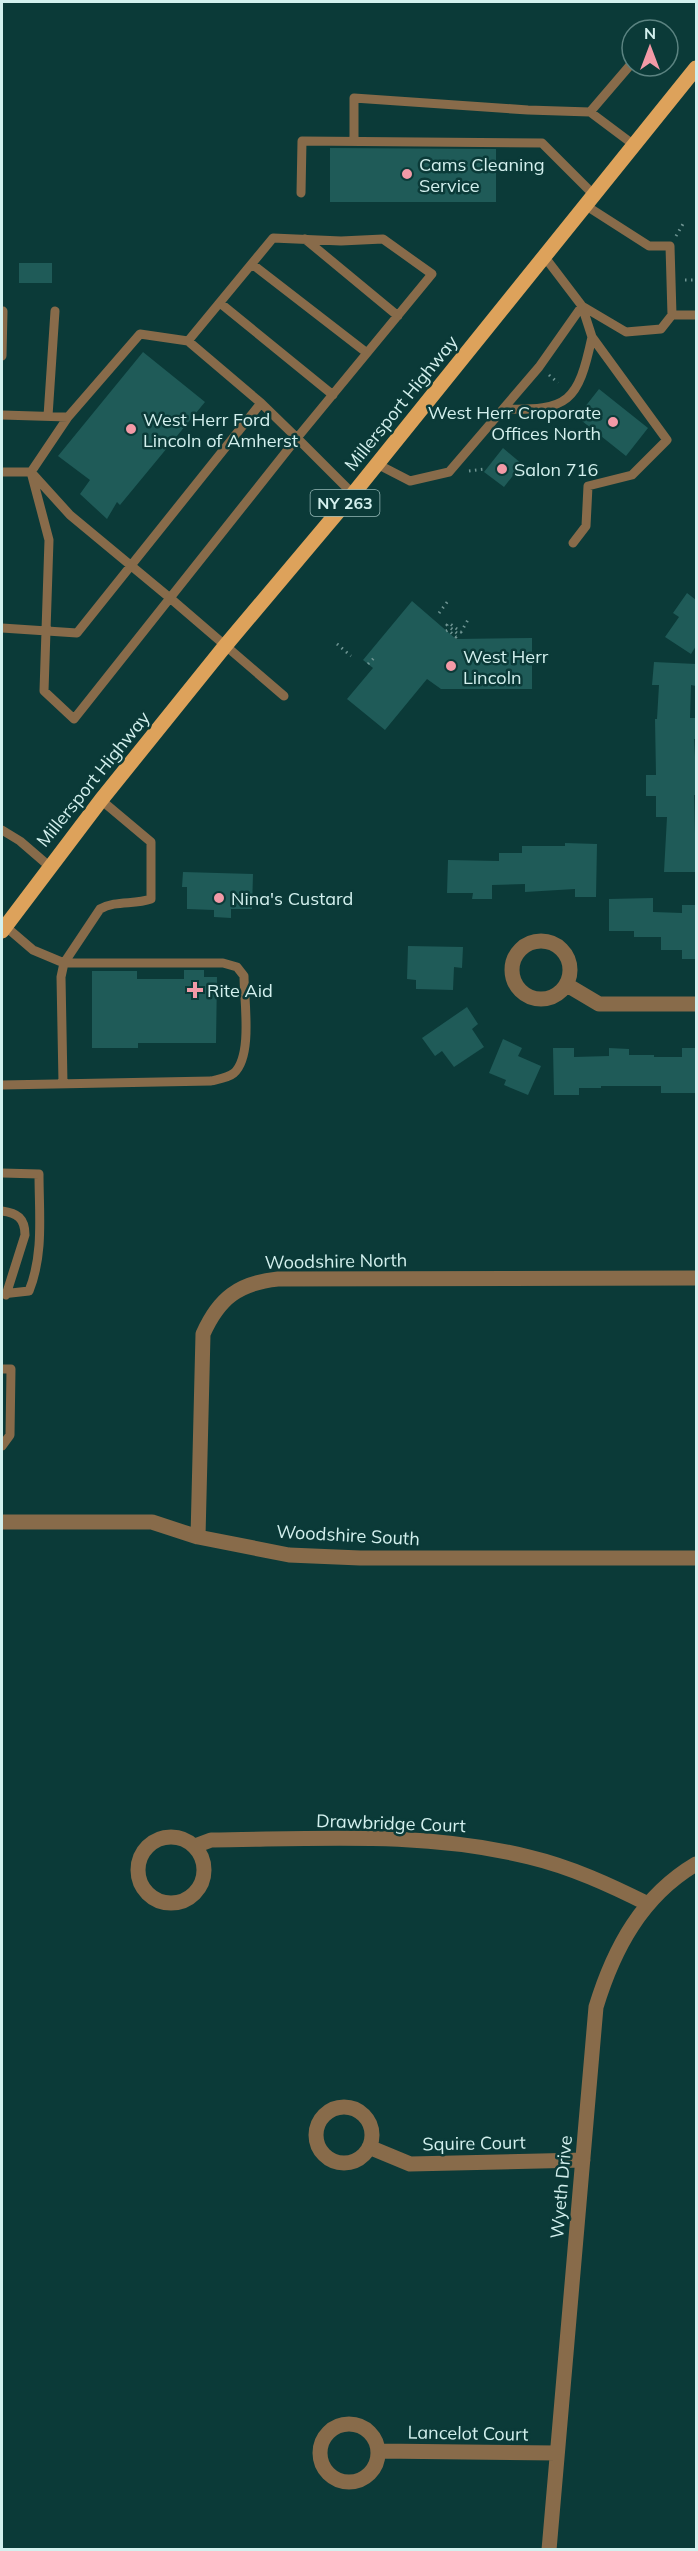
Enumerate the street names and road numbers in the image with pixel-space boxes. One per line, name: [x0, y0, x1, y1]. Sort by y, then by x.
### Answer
street label: Millersport Highway: [339, 330, 463, 475]
road number: NY 263: [310, 490, 380, 516]
street label: Millersport Highway: [31, 706, 155, 851]
street label: Woodshire North: [265, 1248, 407, 1274]
street label: Woodshire South: [276, 1520, 420, 1550]
street label: Drawbridge Court: [316, 1809, 466, 1837]
street label: Squire Court: [422, 2131, 526, 2155]
street label: Wyeth Drive: [545, 2134, 577, 2240]
street label: Lancelot Court: [407, 2420, 529, 2446]

